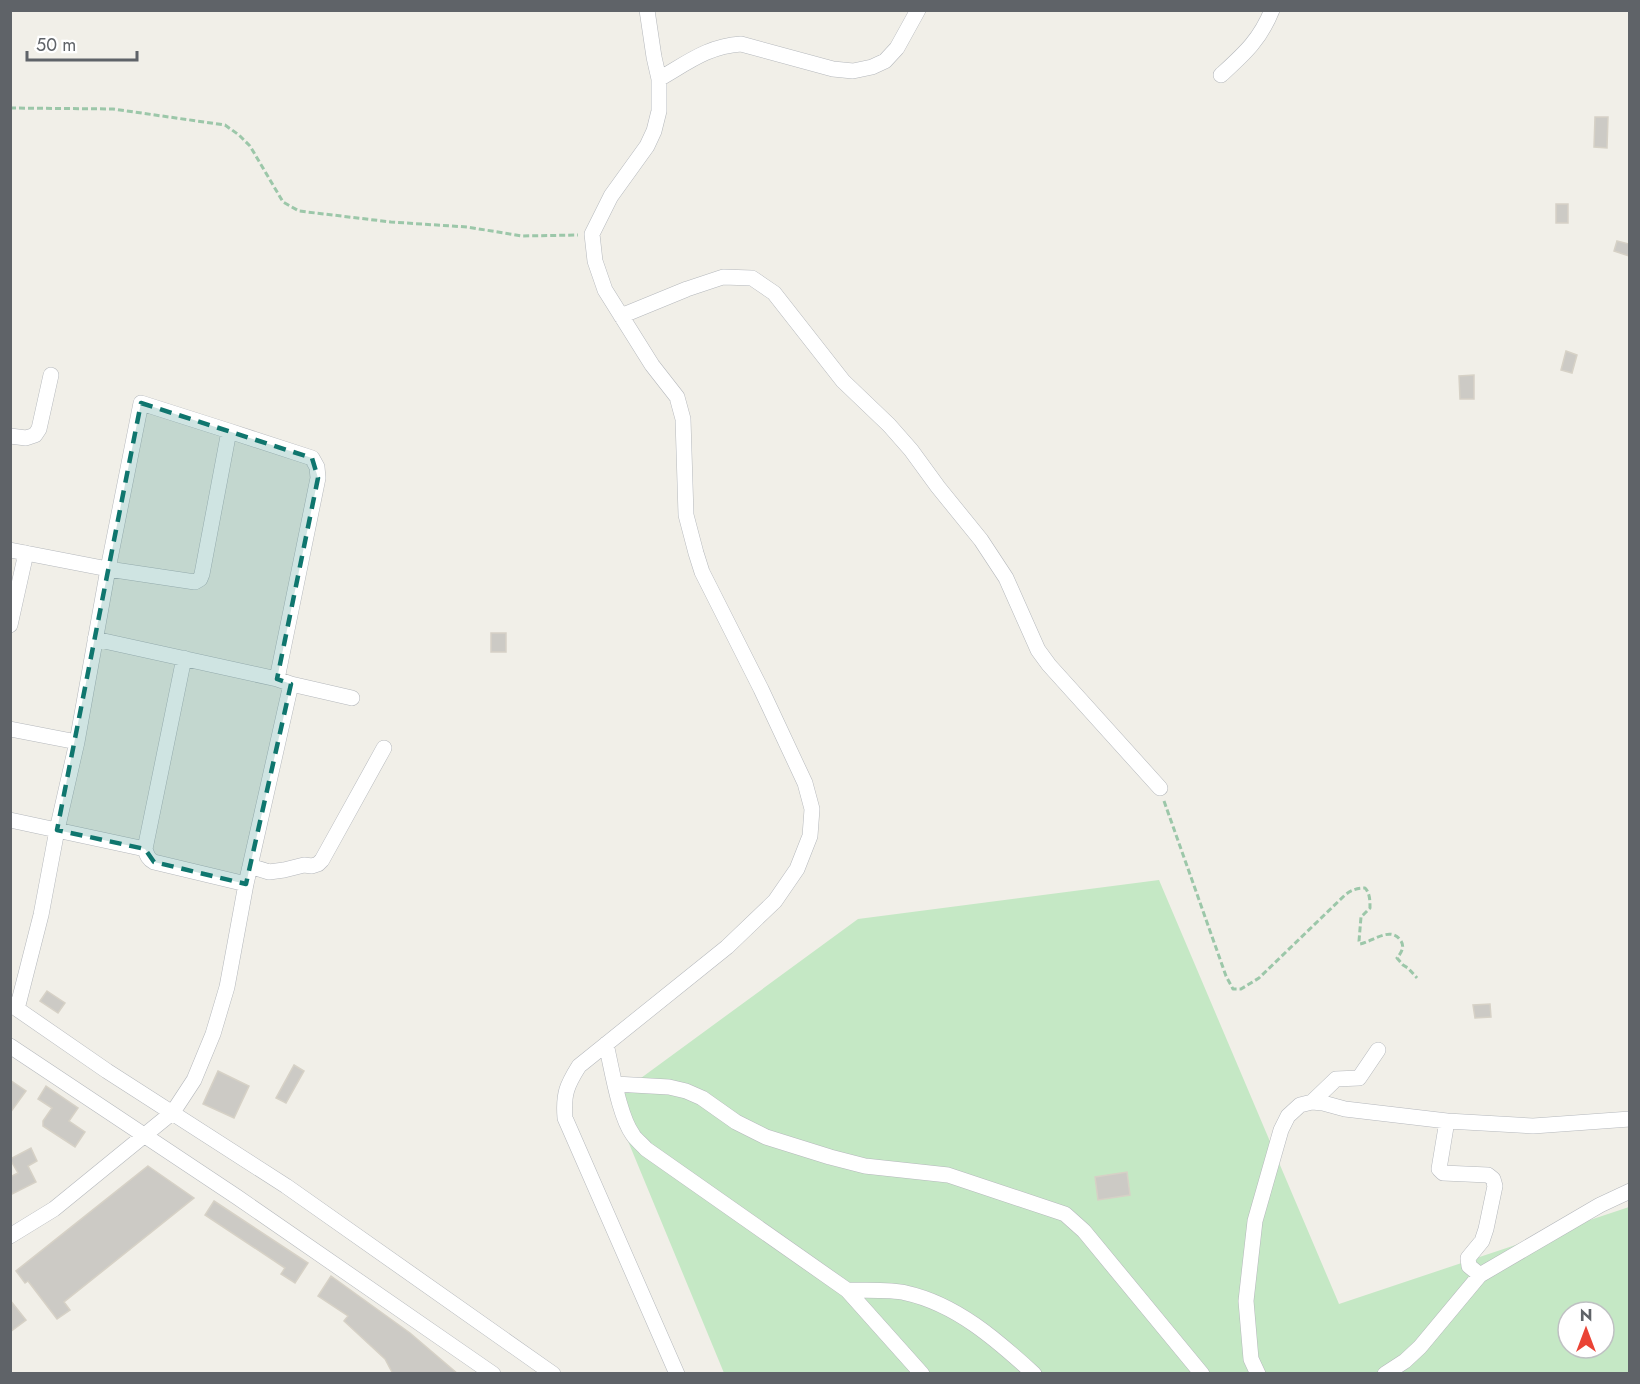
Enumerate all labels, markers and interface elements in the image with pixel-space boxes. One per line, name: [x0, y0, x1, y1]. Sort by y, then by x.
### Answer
scale bar: [27, 24, 136, 62]
text: 50 m: [36, 32, 76, 58]
north arrow: [1556, 1300, 1616, 1360]
text: N: [1580, 1304, 1592, 1327]

